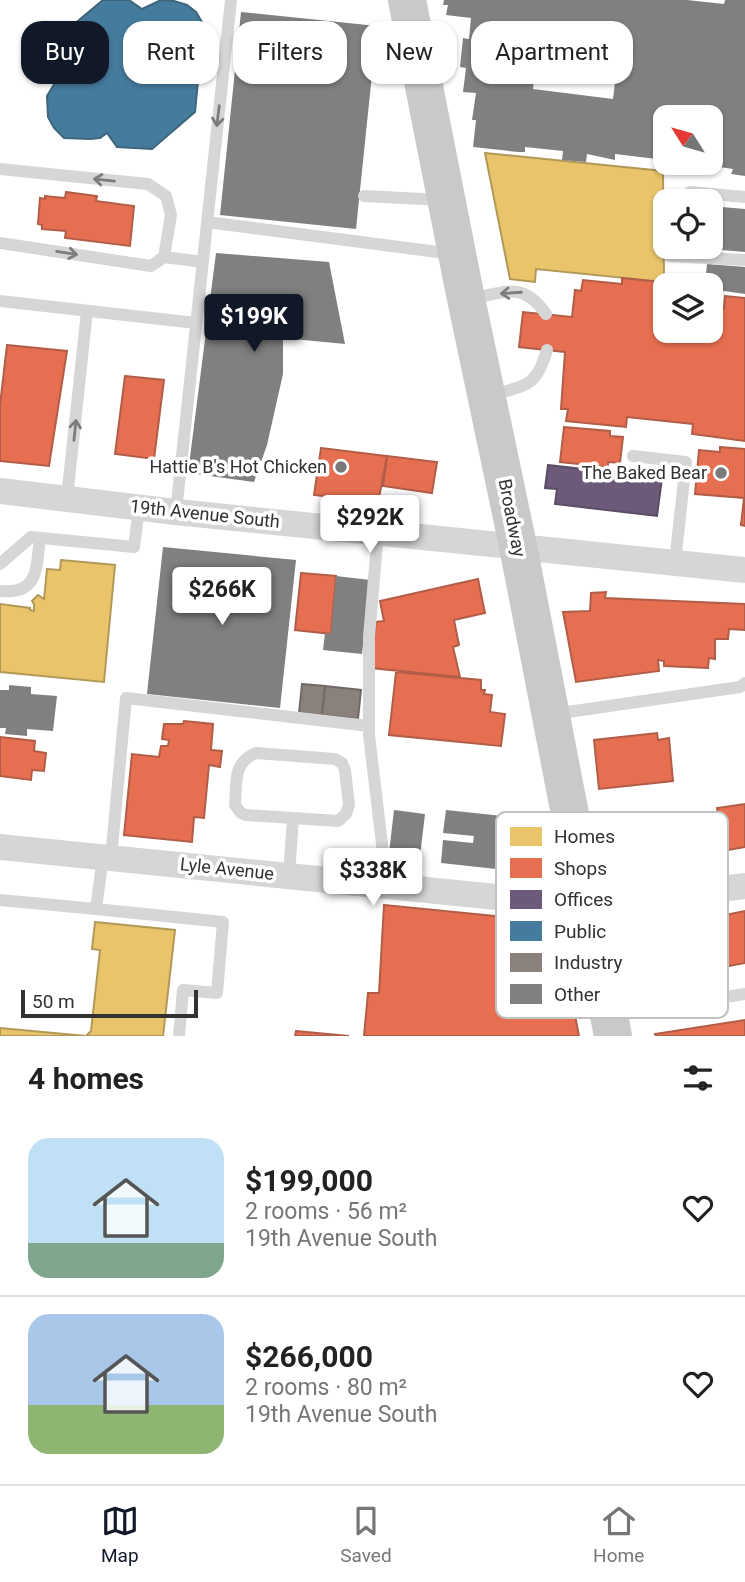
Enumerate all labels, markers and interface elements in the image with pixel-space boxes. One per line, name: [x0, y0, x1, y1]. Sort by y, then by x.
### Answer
chip: Buy: [21, 21, 109, 84]
chip: Rent: [123, 21, 219, 84]
chip: Filters: [233, 21, 347, 84]
chip: New: [361, 21, 457, 84]
chip: Apartment: [471, 21, 633, 84]
one-way arrow: [211, 105, 224, 127]
north arrow: [653, 105, 723, 175]
map controls: [653, 105, 723, 343]
one-way arrow: [93, 173, 116, 186]
button: locate: [653, 189, 723, 259]
one-way arrow: [56, 247, 78, 260]
button: layers: [653, 273, 723, 343]
one-way arrow: [499, 287, 522, 300]
pin: $199K: [205, 294, 303, 354]
text: $199K: [220, 303, 288, 330]
one-way arrow: [68, 420, 81, 442]
place label: Hattie B's Hot Chicken: [149, 456, 327, 477]
marker: Hattie B's Hot Chicken: [333, 459, 349, 475]
place label: The Baked Bear: [582, 462, 707, 483]
marker: The Baked Bear: [713, 465, 729, 481]
street label: Broadway: [495, 477, 530, 559]
street label: 19th Avenue South: [129, 495, 281, 532]
pin: $292K: [321, 496, 419, 555]
text: $292K: [336, 504, 404, 531]
pin: $266K: [173, 568, 271, 627]
text: $266K: [188, 576, 256, 603]
legend: [496, 812, 728, 1018]
text: Homes: [554, 825, 615, 848]
pin: $338K: [324, 848, 422, 908]
street label: Lyle Avenue: [179, 853, 275, 884]
text: $338K: [339, 857, 407, 884]
text: Shops: [554, 857, 607, 880]
text: Offices: [554, 888, 613, 911]
text: Public: [554, 920, 606, 943]
text: Industry: [554, 951, 622, 974]
text: Other: [554, 983, 601, 1006]
scale bar: [21, 987, 198, 1019]
text: 50 m: [32, 990, 75, 1013]
icon: filters: [679, 1059, 717, 1097]
text: 4 homes: [28, 1061, 144, 1096]
text: $199,000: [245, 1163, 373, 1198]
icon: home: [84, 1166, 168, 1250]
icon: heart: [679, 1189, 717, 1227]
text: 2 rooms · 56 m²: [245, 1198, 407, 1225]
text: 19th Avenue South: [245, 1225, 437, 1252]
text: $266,000: [245, 1339, 373, 1374]
icon: home: [84, 1342, 168, 1426]
icon: heart: [679, 1365, 717, 1403]
text: 2 rooms · 80 m²: [245, 1374, 407, 1401]
text: 19th Avenue South: [245, 1401, 437, 1428]
tab: Map: [101, 1502, 139, 1567]
tab: Saved: [340, 1502, 392, 1567]
tab: Home: [593, 1502, 644, 1567]

